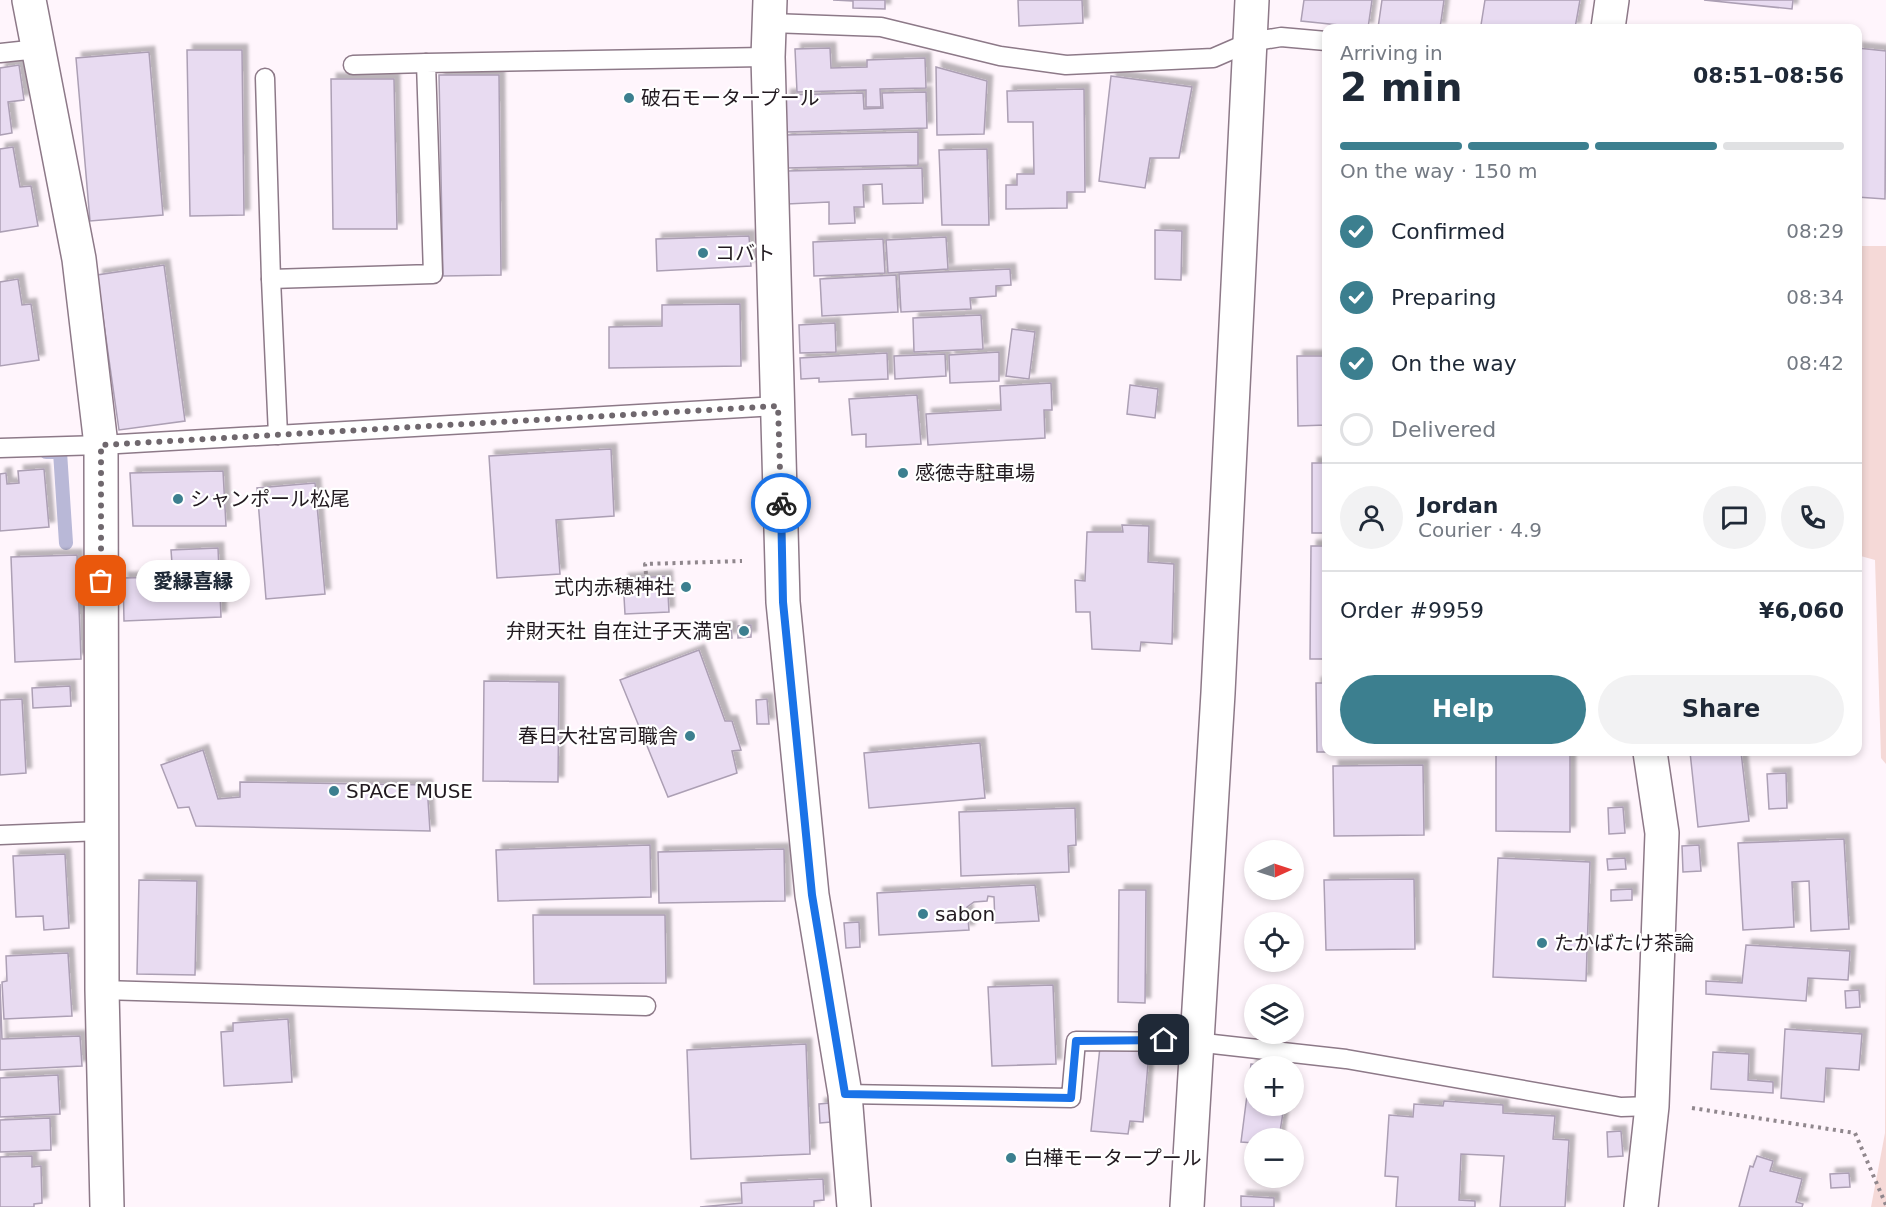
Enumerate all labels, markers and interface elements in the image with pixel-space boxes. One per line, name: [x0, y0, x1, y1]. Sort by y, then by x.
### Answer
text: Arriving in: [1340, 41, 1443, 65]
text: 08:51–08:56: [1693, 63, 1844, 88]
text: 2 min: [1340, 65, 1462, 110]
place label: 破石モータープール: [641, 86, 820, 110]
marker: 破石モータープール: [622, 91, 636, 105]
text: On the way · 150 m: [1340, 159, 1538, 183]
icon: check: [1340, 215, 1373, 248]
text: Confirmed: [1391, 219, 1505, 244]
text: 08:29: [1786, 219, 1844, 243]
place label: コバト: [715, 241, 776, 265]
marker: コバト: [696, 246, 710, 260]
icon: check: [1340, 281, 1373, 314]
text: Preparing: [1391, 285, 1497, 310]
text: 08:34: [1786, 285, 1844, 309]
icon: check: [1340, 347, 1373, 380]
text: On the way: [1391, 351, 1517, 376]
text: 08:42: [1786, 351, 1844, 375]
text: Delivered: [1391, 417, 1496, 442]
place label: 感徳寺駐車場: [915, 461, 1035, 485]
marker: 感徳寺駐車場: [896, 466, 910, 480]
courier: [751, 473, 811, 533]
button: person: [1340, 486, 1403, 549]
button: chat: [1703, 486, 1766, 549]
button: phone: [1781, 486, 1844, 549]
place label: シャンポール松尾: [190, 487, 350, 511]
icon: bike: [765, 487, 798, 520]
marker: シャンポール松尾: [171, 492, 185, 506]
text: Jordan: [1418, 493, 1498, 518]
text: Courier · 4.9: [1418, 518, 1542, 542]
pin: [75, 555, 126, 606]
callout: 愛縁喜縁: [137, 560, 251, 602]
icon: bag: [84, 564, 117, 597]
text: 愛縁喜縁: [153, 569, 233, 593]
place label: 式内赤穂神社: [554, 575, 674, 599]
marker: 式内赤穂神社: [679, 580, 693, 594]
text: Order #9959: [1340, 598, 1484, 623]
text: ¥6,060: [1759, 598, 1844, 623]
place label: 弁財天社 自在辻子天満宮: [506, 619, 732, 643]
marker: 弁財天社 自在辻子天満宮: [737, 624, 751, 638]
button: Help: [1340, 675, 1586, 744]
button: Share: [1598, 675, 1844, 744]
place label: 春日大社宮司職舎: [518, 724, 678, 748]
marker: 春日大社宮司職舎: [683, 729, 697, 743]
place label: SPACE MUSE: [346, 779, 473, 803]
marker: SPACE MUSE: [327, 784, 341, 798]
north arrow: [1244, 840, 1304, 900]
map controls: [1244, 840, 1304, 1188]
place label: sabon: [935, 902, 995, 926]
marker: sabon: [916, 907, 930, 921]
button: locate: [1244, 912, 1304, 972]
place label: たかばたけ茶論: [1554, 931, 1694, 955]
marker: たかばたけ茶論: [1535, 936, 1549, 950]
button: layers: [1244, 984, 1304, 1044]
pin: [1138, 1014, 1189, 1065]
icon: home: [1147, 1023, 1180, 1056]
button: +: [1244, 1056, 1304, 1116]
button: −: [1244, 1128, 1304, 1188]
place label: 白樺モータープール: [1023, 1146, 1202, 1170]
marker: 白樺モータープール: [1004, 1151, 1018, 1165]

